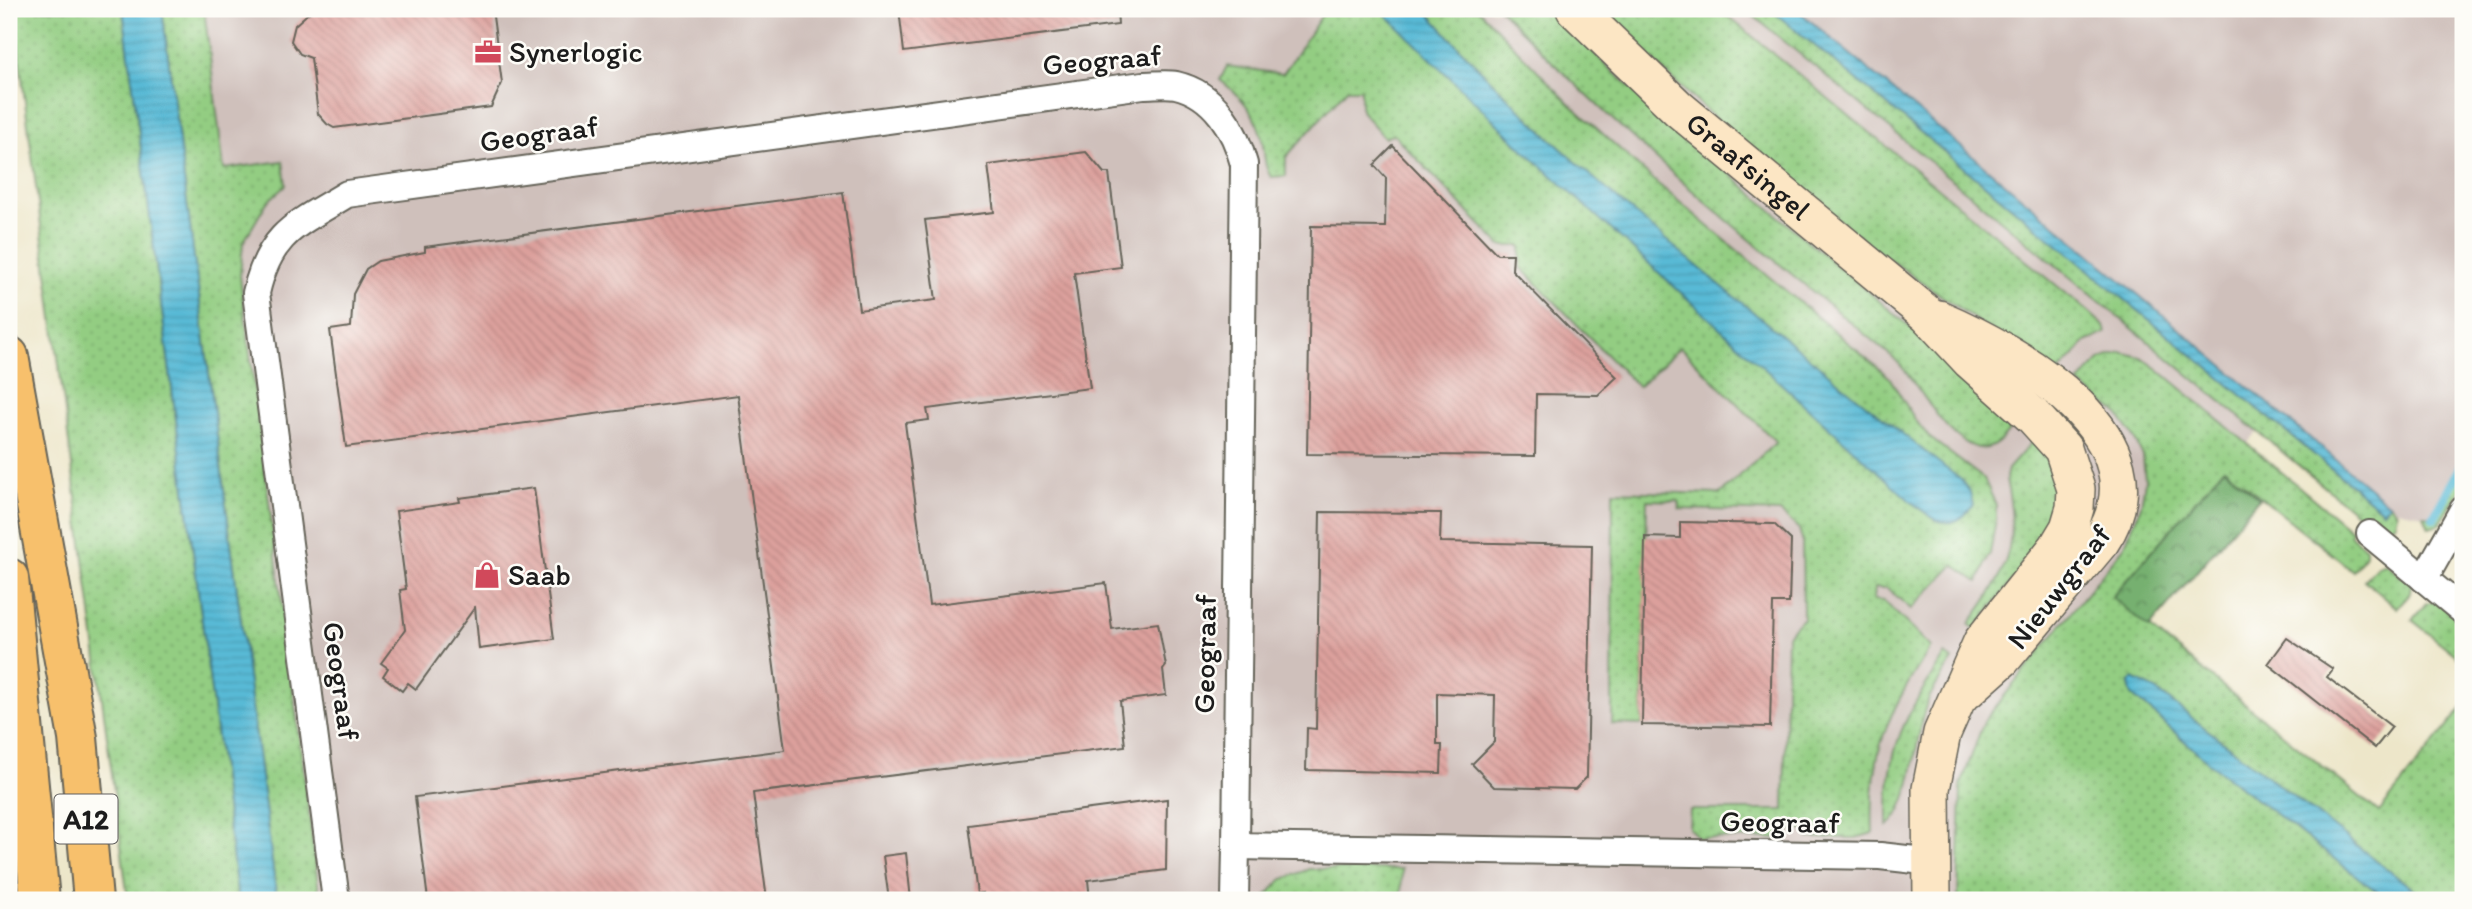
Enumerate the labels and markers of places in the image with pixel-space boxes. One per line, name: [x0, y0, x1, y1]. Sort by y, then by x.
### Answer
place label: Synerlogic: [509, 33, 643, 70]
office icon: Synerlogic: [473, 37, 503, 67]
place label: Saab: [508, 556, 571, 593]
shop icon: Saab: [472, 560, 502, 590]

